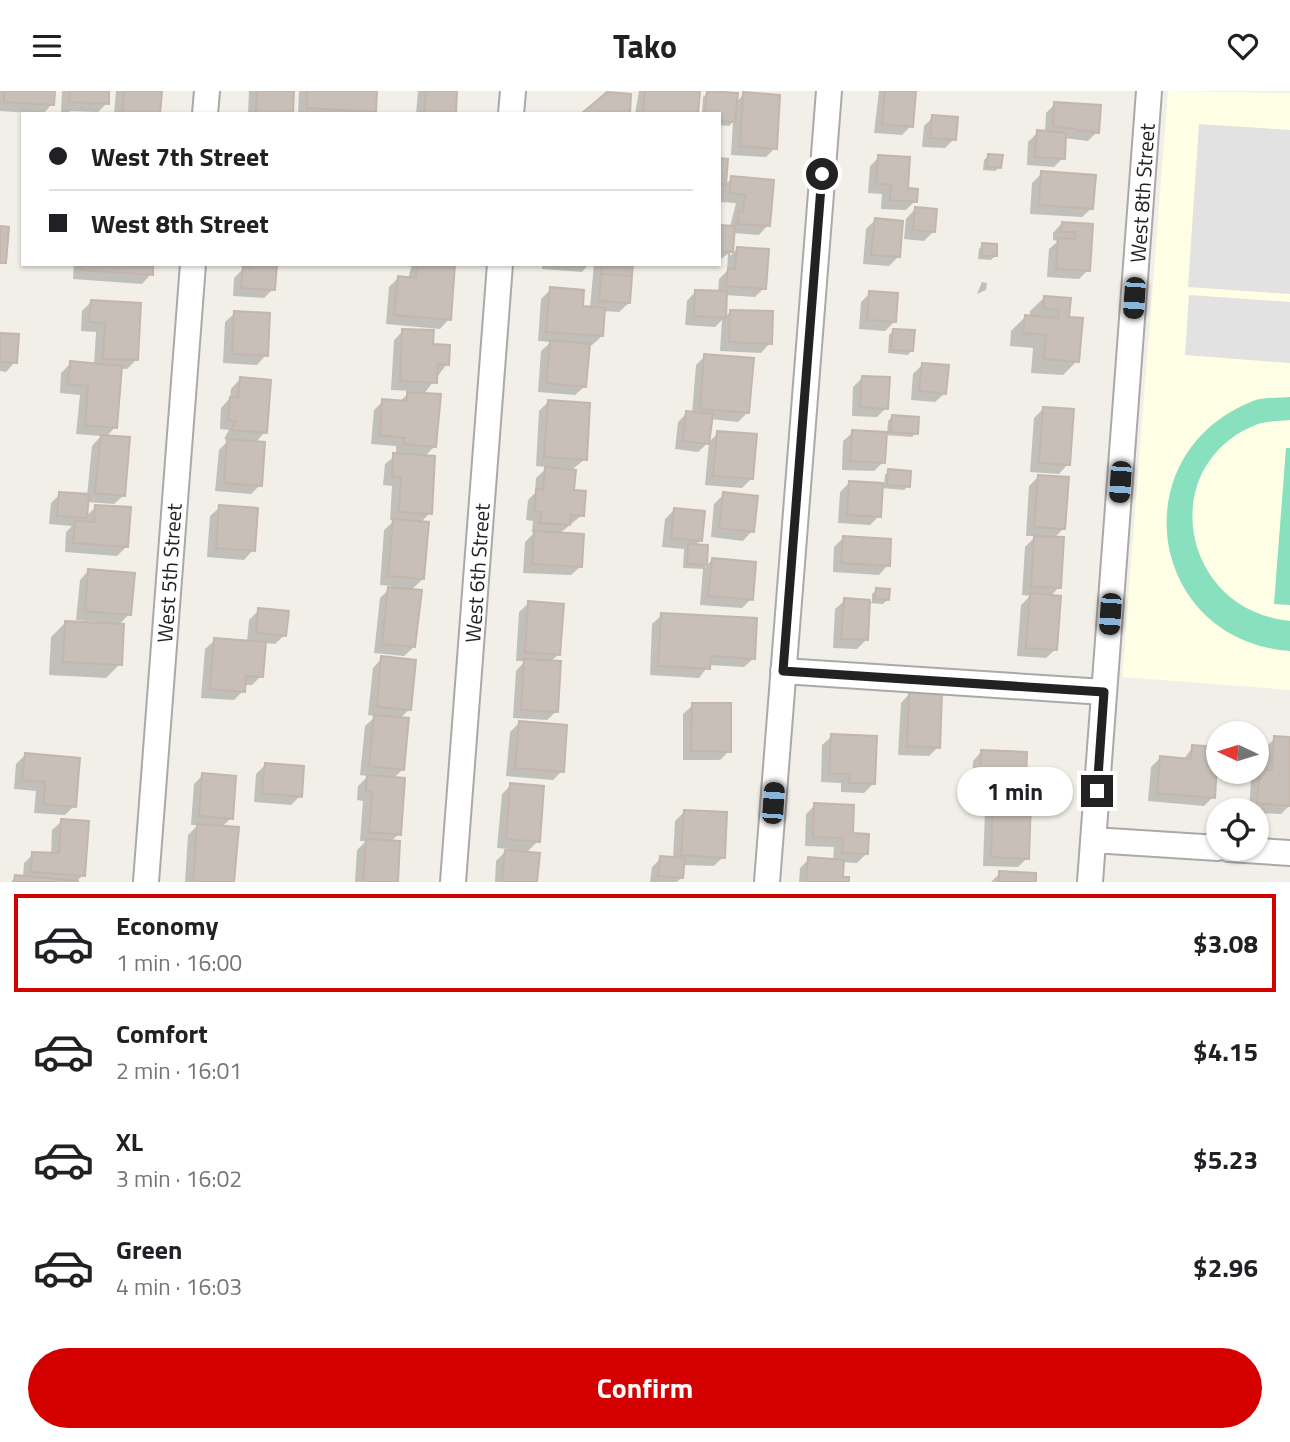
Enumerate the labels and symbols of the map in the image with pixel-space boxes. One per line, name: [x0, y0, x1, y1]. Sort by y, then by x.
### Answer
street label: West 8th Street: [1121, 122, 1163, 264]
route start: [806, 158, 838, 190]
car: [1123, 276, 1146, 320]
car: [1109, 460, 1132, 504]
street label: West 5th Street: [148, 502, 190, 644]
street label: West 6th Street: [456, 502, 498, 644]
car: [1099, 592, 1122, 636]
north arrow: [1206, 721, 1269, 784]
callout: 1 min: [957, 767, 1072, 815]
route end: [1081, 775, 1113, 807]
car: [762, 781, 785, 825]

